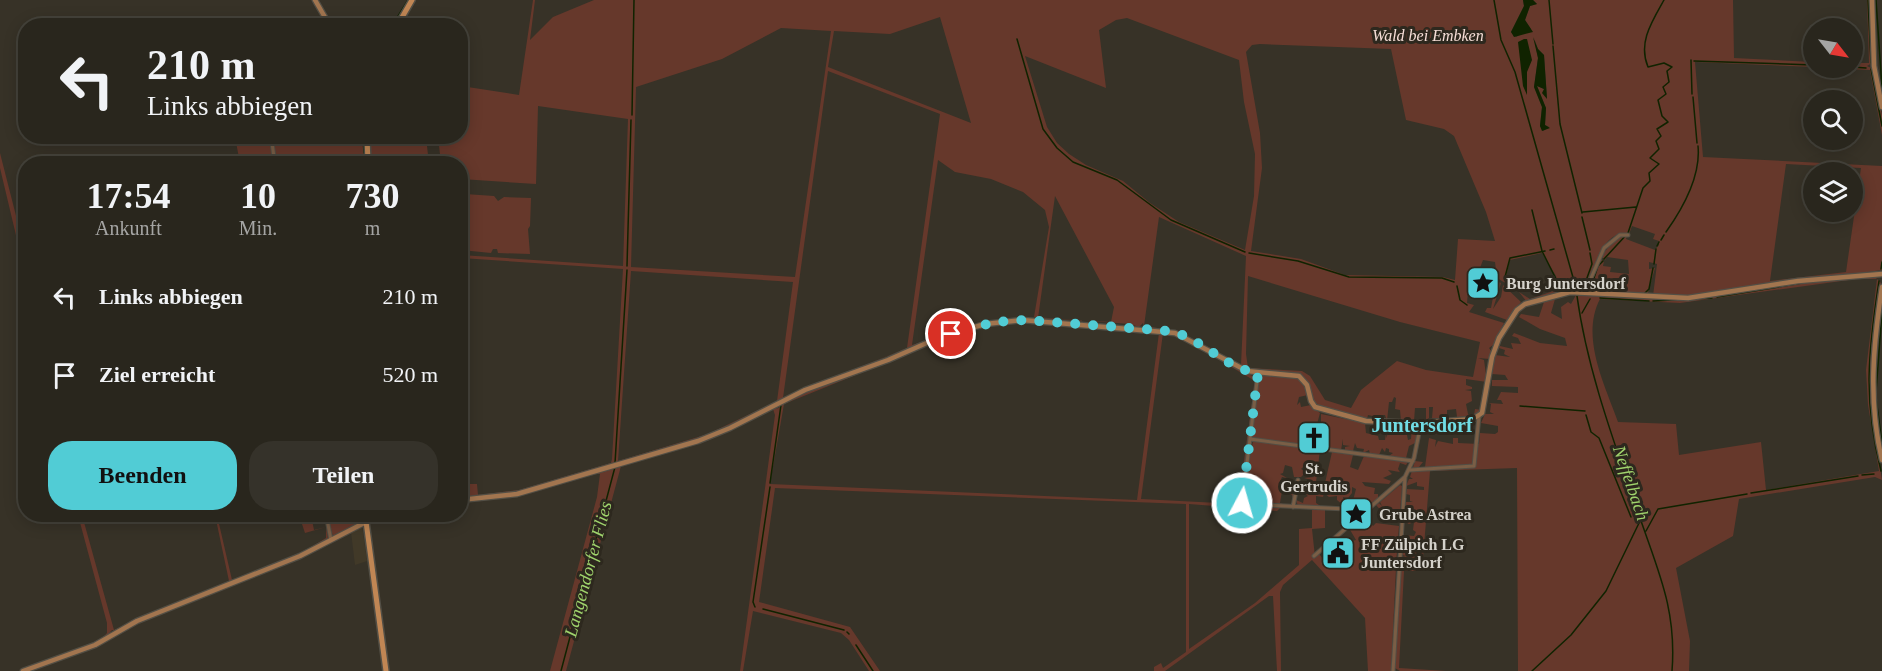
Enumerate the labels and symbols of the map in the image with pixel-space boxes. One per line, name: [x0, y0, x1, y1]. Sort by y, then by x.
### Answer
north arrow: [1803, 18, 1863, 78]
park label: Wald bei Embken: [1372, 27, 1484, 44]
place icon: Burg Juntersdorf: [1465, 265, 1501, 301]
place label: Burg Juntersdorf: [1506, 275, 1626, 293]
pin: [925, 308, 976, 359]
district label: Juntersdorf: [1371, 414, 1473, 436]
church icon: St. Gertrudis: [1296, 420, 1332, 456]
water label: Neffelbach: [1609, 442, 1653, 523]
place label: St. Gertrudis: [1280, 460, 1348, 495]
position arrow: [1210, 471, 1274, 535]
place icon: Grube Astrea: [1338, 496, 1374, 532]
water label: Langendorfer Flies: [560, 499, 616, 640]
place label: Grube Astrea: [1379, 506, 1472, 523]
public building icon: FF Zülpich LG Juntersdorf: [1320, 535, 1356, 571]
place label: FF Zülpich LG Juntersdorf: [1361, 536, 1465, 571]

